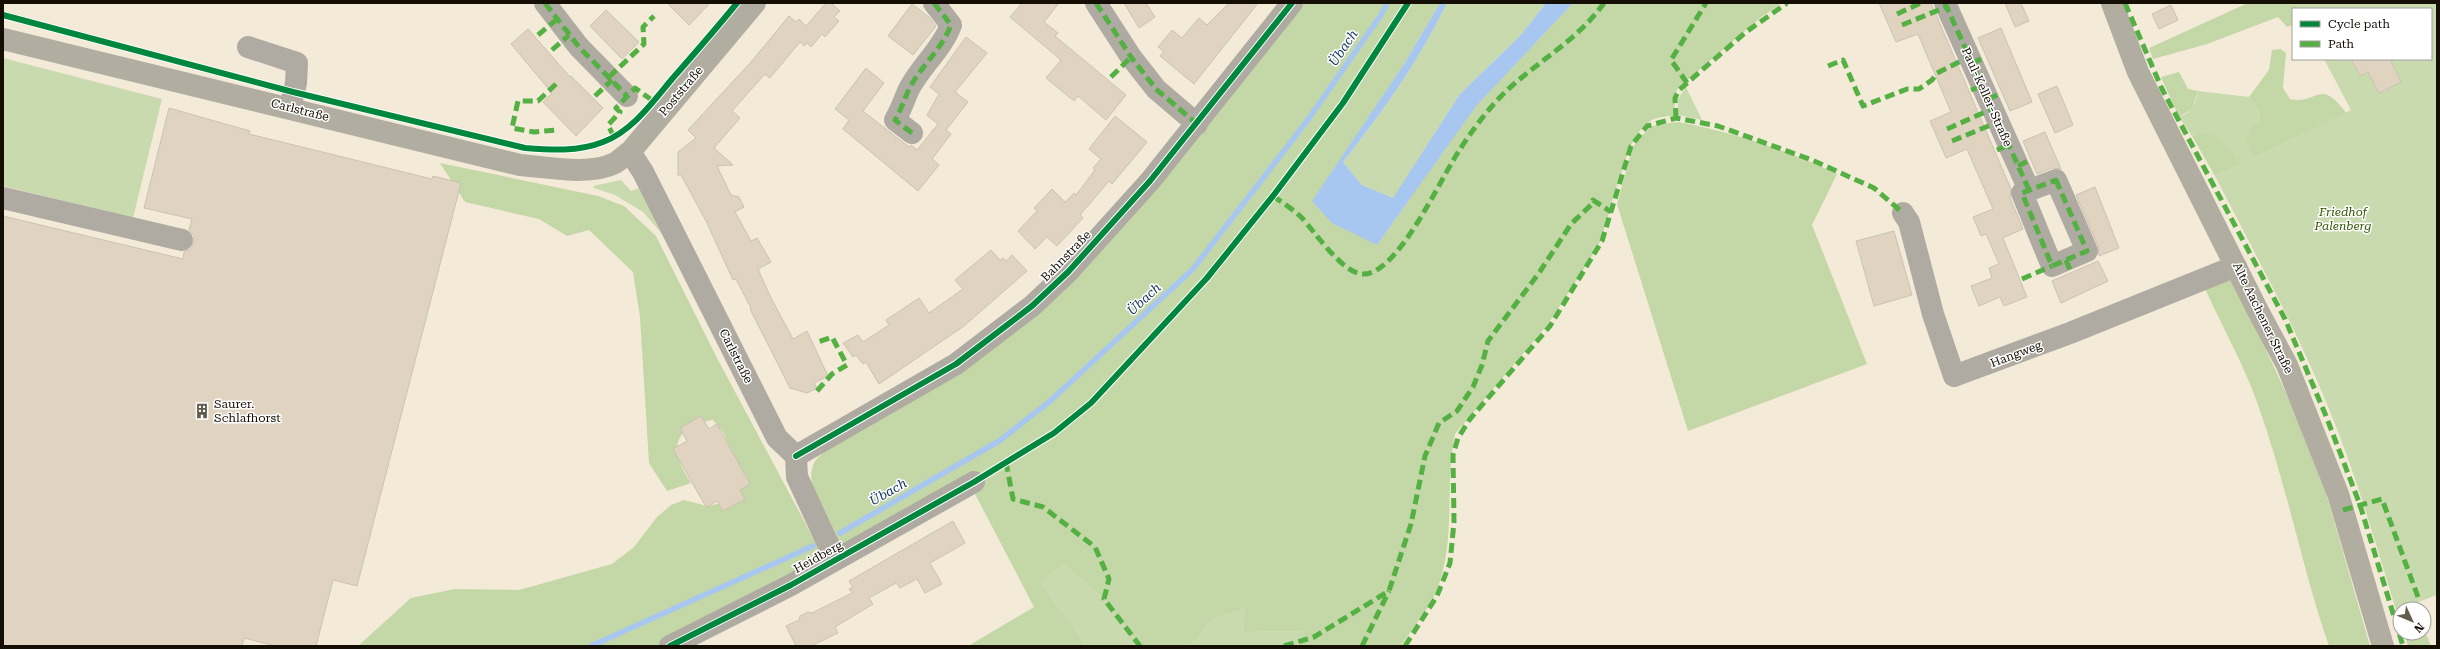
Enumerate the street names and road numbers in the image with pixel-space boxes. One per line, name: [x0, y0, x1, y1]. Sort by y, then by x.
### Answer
street label: Paul-Keller-Straße: [1959, 45, 2015, 149]
street label: Poststraße: [656, 63, 706, 119]
street label: Carlstraße: [270, 96, 331, 124]
street label: Bahnstraße: [1038, 227, 1094, 284]
street label: Alte Aachener Straße: [2230, 260, 2296, 376]
street label: Carlstraße: [716, 326, 756, 386]
street label: Hangweg: [1988, 338, 2044, 370]
street label: Heidberg: [791, 538, 845, 576]

